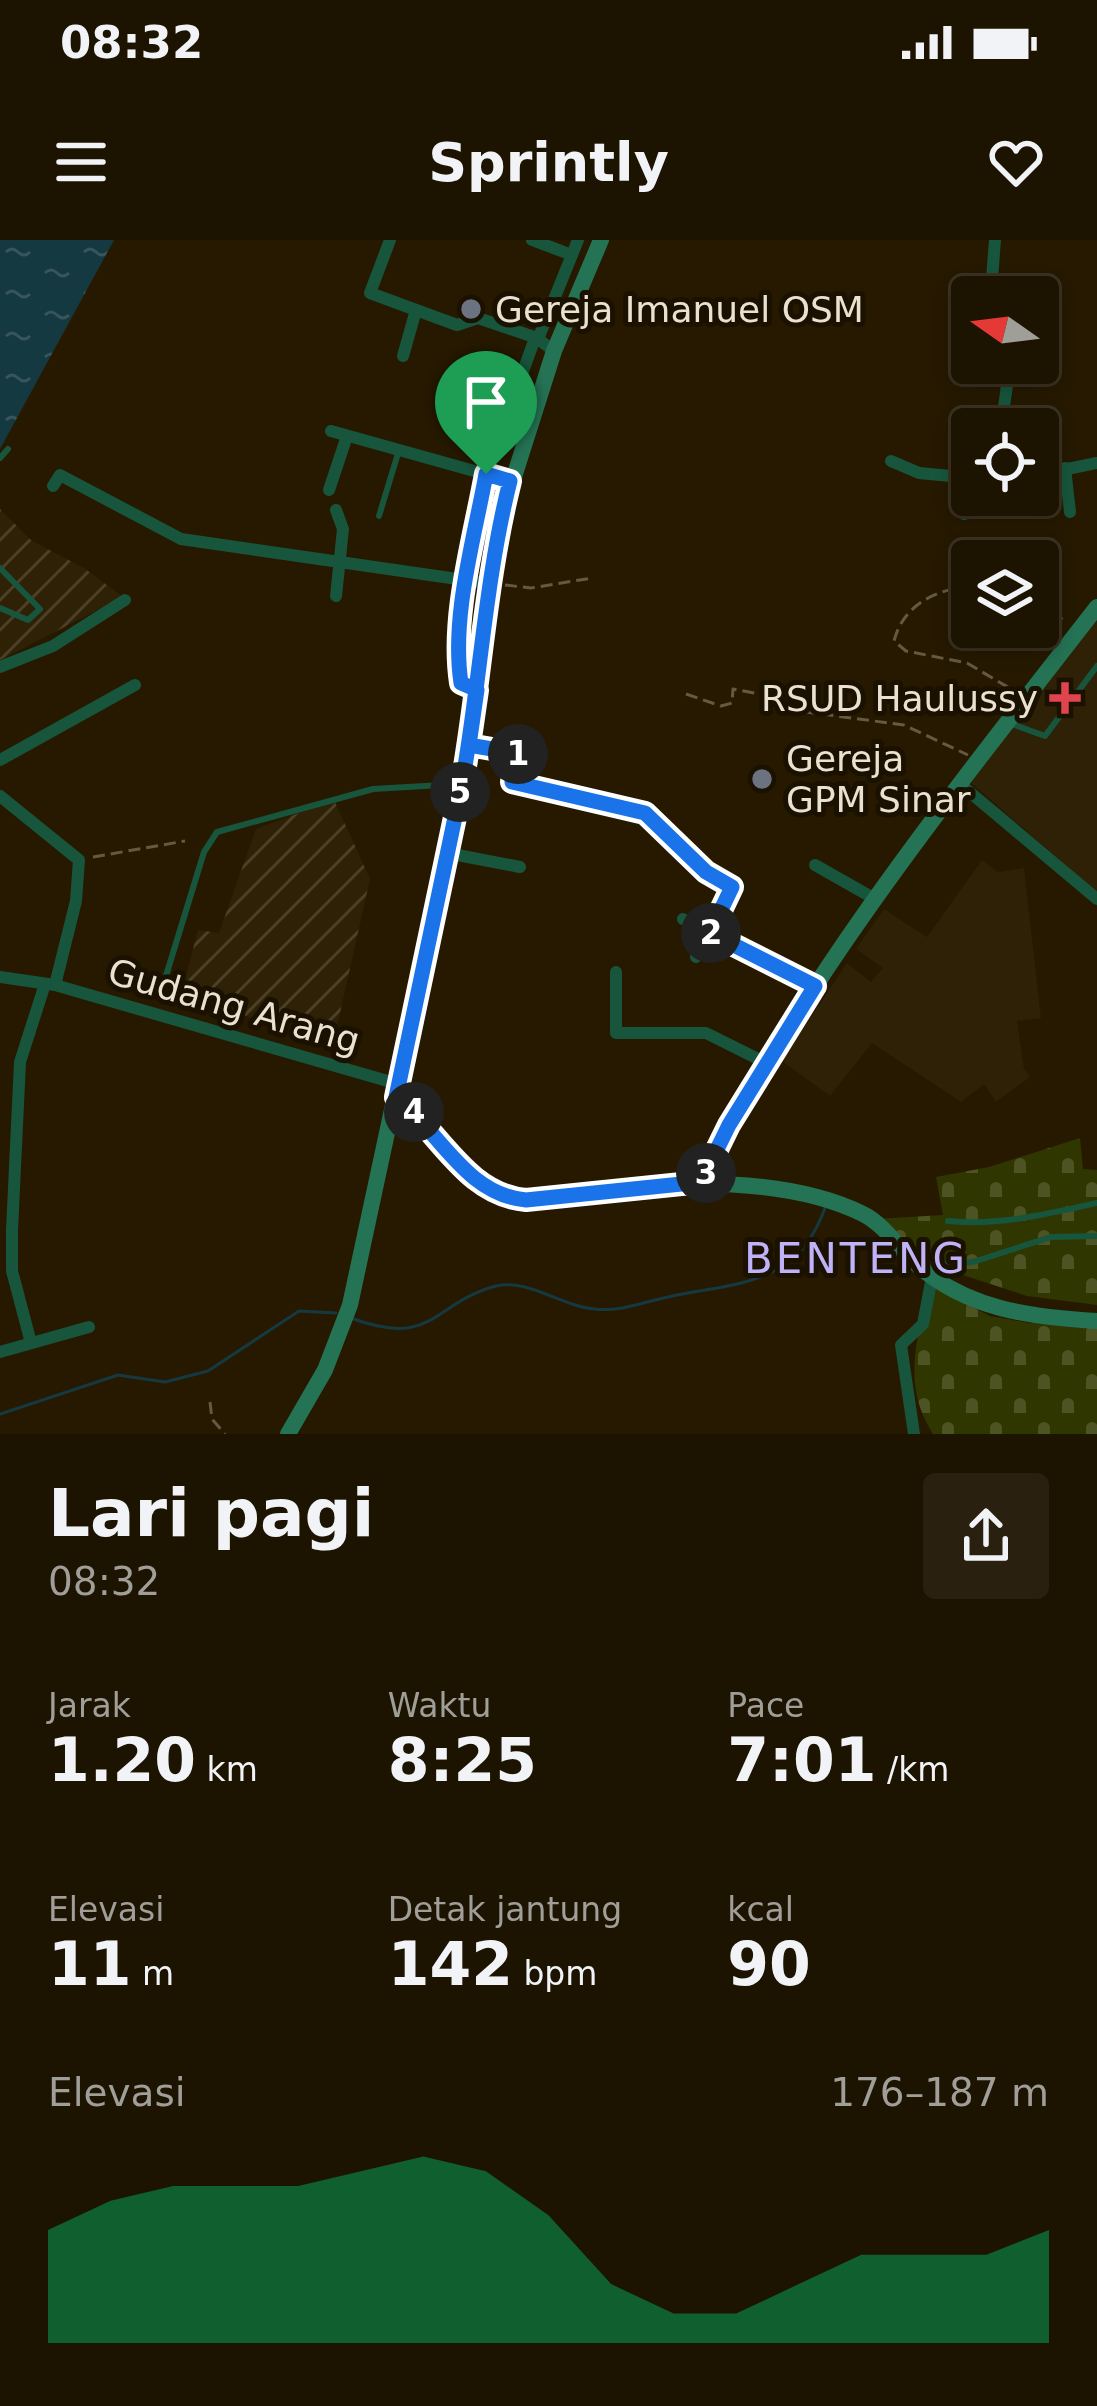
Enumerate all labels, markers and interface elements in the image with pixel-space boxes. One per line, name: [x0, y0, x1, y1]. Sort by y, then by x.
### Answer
text: 08:32: [60, 16, 203, 69]
icon: menu: [48, 129, 114, 195]
icon: heart: [983, 129, 1049, 195]
text: Sprintly: [428, 131, 669, 194]
north arrow: [951, 276, 1059, 384]
map controls: [951, 276, 1059, 648]
place label: Gereja Imanuel OSM: [495, 289, 864, 330]
marker: Gereja Imanuel OSM: [458, 296, 484, 322]
pin: [435, 351, 537, 474]
icon: arrive: [453, 369, 519, 435]
button: locate: [951, 408, 1059, 516]
button: layers: [951, 540, 1059, 648]
place label: RSUD Haulussy: [761, 678, 1038, 719]
marker: RSUD Haulussy: [1049, 682, 1081, 714]
pin: 1: [488, 724, 548, 784]
text: 1: [507, 734, 529, 773]
place label: Gereja GPM Sinar: [786, 738, 971, 820]
pin: 5: [430, 762, 490, 822]
marker: Gereja GPM Sinar: [749, 766, 775, 792]
text: 5: [449, 772, 471, 811]
pin: 2: [681, 903, 741, 963]
text: 2: [700, 913, 722, 952]
street label: Gudang Arang: [103, 950, 365, 1062]
pin: 4: [384, 1082, 444, 1142]
text: 4: [403, 1092, 425, 1131]
pin: 3: [676, 1143, 736, 1203]
text: 3: [695, 1153, 717, 1192]
district label: BENTENG: [744, 1234, 968, 1283]
button: share: [923, 1473, 1049, 1599]
text: Lari pagi: [48, 1475, 374, 1552]
text: 08:32: [48, 1559, 160, 1604]
text: Jarak: [48, 1686, 131, 1725]
text: Waktu: [388, 1686, 491, 1725]
text: Pace: [727, 1686, 804, 1725]
text: 1.20: [48, 1725, 196, 1795]
text: 8:25: [388, 1725, 537, 1795]
text: 7:01: [727, 1725, 877, 1795]
text: km: [196, 1750, 258, 1789]
text: /km: [877, 1750, 949, 1789]
text: Elevasi: [48, 1890, 164, 1929]
text: Detak jantung: [388, 1890, 622, 1929]
text: kcal: [727, 1890, 794, 1929]
text: 11: [48, 1929, 132, 1999]
text: 142: [388, 1929, 513, 1999]
text: 90: [727, 1929, 811, 1999]
text: m: [132, 1954, 174, 1993]
text: bpm: [513, 1954, 597, 1993]
text: Elevasi: [48, 2070, 186, 2115]
text: 176–187 m: [830, 2070, 1049, 2115]

